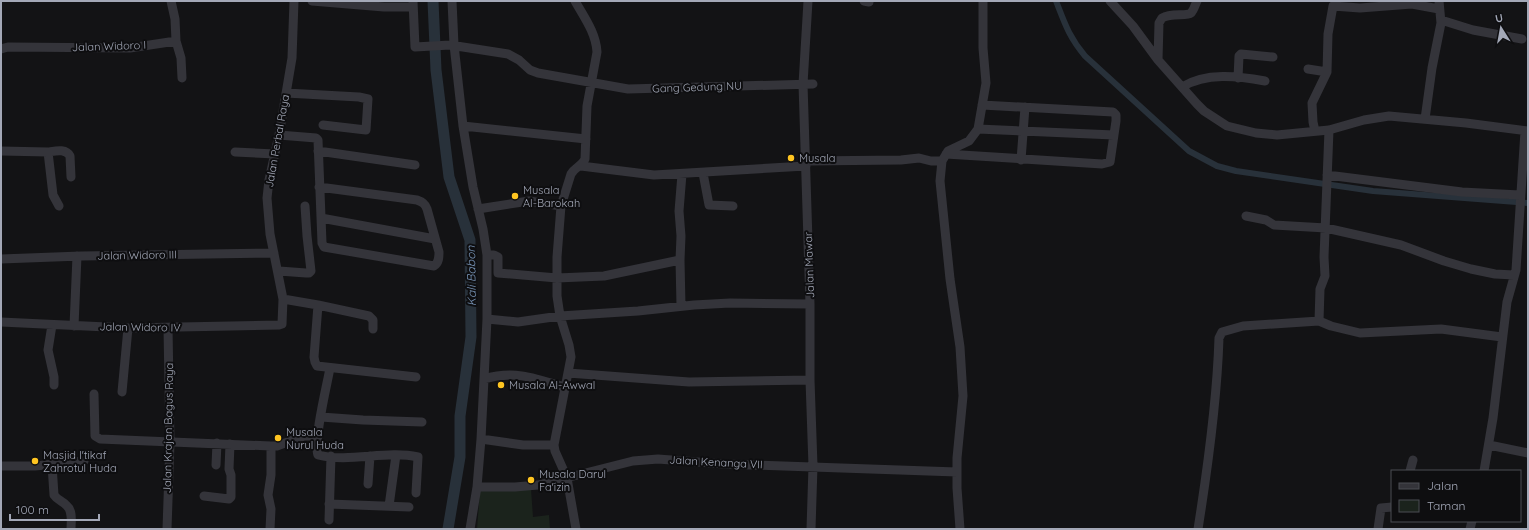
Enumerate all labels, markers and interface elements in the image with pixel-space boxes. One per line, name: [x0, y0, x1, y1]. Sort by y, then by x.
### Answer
north arrow: [1481, 8, 1521, 48]
text: U: [1494, 11, 1504, 26]
street label: Jalan Widoro I: [72, 38, 146, 54]
street label: Gang Gedung NU: [652, 78, 742, 96]
street label: Jalan Perbal Raya: [262, 93, 292, 189]
place label: Musala: [799, 151, 835, 165]
marker: Musala: [786, 153, 796, 163]
place label: Musala Al-Barokah: [523, 183, 580, 210]
marker: Musala Al-Barokah: [510, 191, 520, 201]
street label: Jalan Mawar: [801, 231, 817, 298]
water label: Kali Babon: [463, 245, 479, 306]
street label: Jalan Widoro III: [97, 247, 177, 263]
street label: Jalan Widoro IV: [99, 319, 181, 335]
street label: Jalan Krajan Bagus Raya: [160, 363, 176, 493]
place label: Musala Al-Awwal: [509, 378, 595, 392]
marker: Musala Al-Awwal: [496, 380, 506, 390]
place label: Musala Nurul Huda: [286, 425, 344, 452]
marker: Musala Nurul Huda: [273, 433, 283, 443]
place label: Masjid I'tikaf Zahrotul Huda: [43, 448, 117, 475]
street label: Jalan Kenanga VII: [669, 453, 763, 471]
marker: Masjid I'tikaf Zahrotul Huda: [30, 456, 40, 466]
place label: Musala Darul Fa'izin: [539, 467, 606, 494]
legend: [1391, 470, 1521, 522]
marker: Musala Darul Fa'izin: [526, 475, 536, 485]
text: Jalan: [1427, 478, 1458, 493]
scale bar: [10, 496, 99, 522]
text: Taman: [1427, 498, 1465, 513]
text: 100 m: [16, 502, 49, 517]

